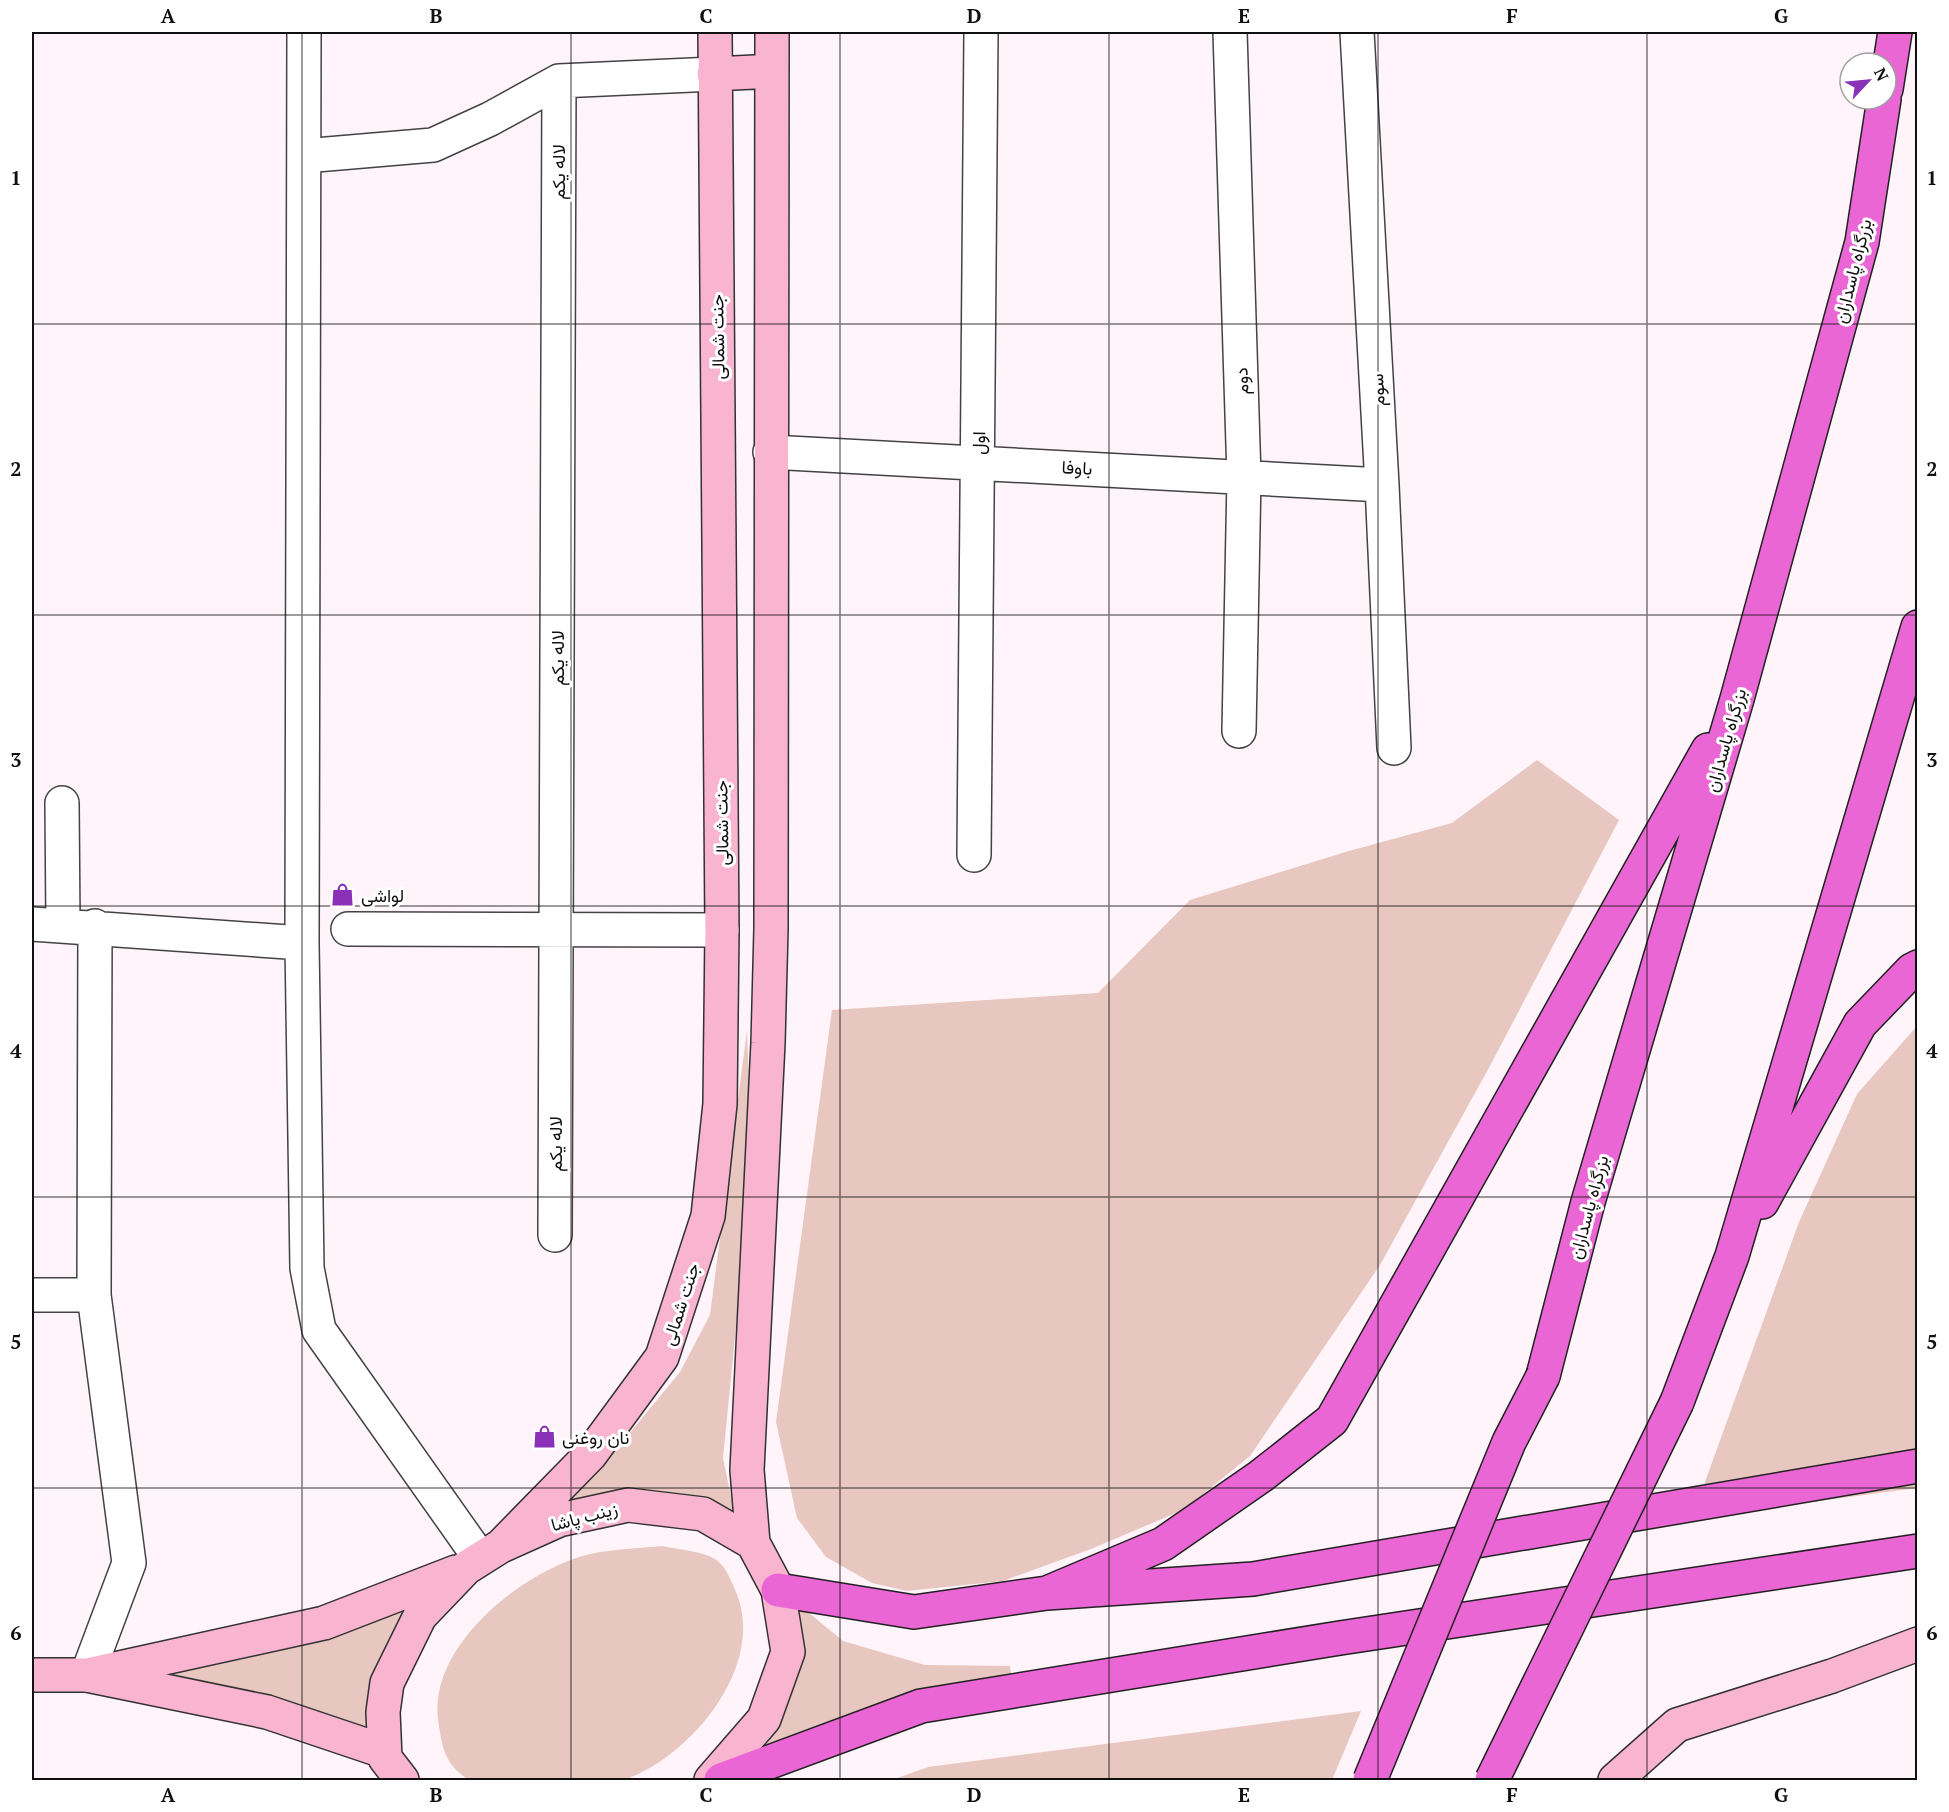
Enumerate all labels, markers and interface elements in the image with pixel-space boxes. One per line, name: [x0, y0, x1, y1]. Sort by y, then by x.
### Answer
text: A: [161, 2, 176, 29]
text: B: [430, 2, 443, 29]
text: C: [699, 2, 713, 29]
text: D: [967, 2, 981, 29]
text: E: [1238, 2, 1250, 29]
text: F: [1506, 2, 1518, 29]
text: G: [1774, 2, 1788, 29]
north arrow: [1838, 51, 1898, 111]
text: N: [1869, 64, 1894, 85]
street label: لاله یکم: [546, 144, 571, 200]
text: 1: [10, 164, 22, 191]
text: 1: [1926, 164, 1938, 191]
street label: بزرگراه پاسداران: [1827, 216, 1878, 326]
street label: جنت شمالی: [704, 294, 730, 380]
street label: دوم: [1229, 367, 1254, 395]
street label: سوم: [1364, 373, 1391, 407]
street label: اول: [966, 431, 990, 455]
street label: باوفا: [1061, 454, 1093, 480]
text: 2: [10, 455, 22, 482]
text: 2: [1926, 455, 1938, 482]
street label: لاله یکم: [545, 630, 570, 686]
street label: بزرگراه پاسداران: [1699, 685, 1752, 795]
text: 3: [10, 746, 22, 773]
text: 3: [1926, 746, 1938, 773]
street label: جنت شمالی: [708, 780, 734, 866]
shop icon: لواشی: [330, 882, 356, 908]
place label: لواشی: [361, 883, 404, 907]
text: 4: [10, 1037, 22, 1064]
text: 4: [1926, 1037, 1938, 1064]
street label: لاله یکم: [543, 1116, 568, 1172]
street label: بزرگراه پاسداران: [1563, 1152, 1614, 1262]
street label: جنت شمالی: [655, 1260, 705, 1348]
text: 5: [10, 1328, 22, 1355]
text: 5: [1926, 1328, 1938, 1355]
shop icon: نان روغنی: [531, 1424, 557, 1450]
place label: نان روغنی: [562, 1425, 629, 1449]
street label: زینب پاشا: [548, 1496, 620, 1537]
text: 6: [10, 1619, 22, 1646]
text: 6: [1926, 1619, 1938, 1646]
text: A: [161, 1781, 176, 1808]
text: B: [430, 1781, 443, 1808]
text: C: [699, 1781, 713, 1808]
text: D: [967, 1781, 981, 1808]
text: E: [1238, 1781, 1250, 1808]
text: F: [1506, 1781, 1518, 1808]
text: G: [1774, 1781, 1788, 1808]

